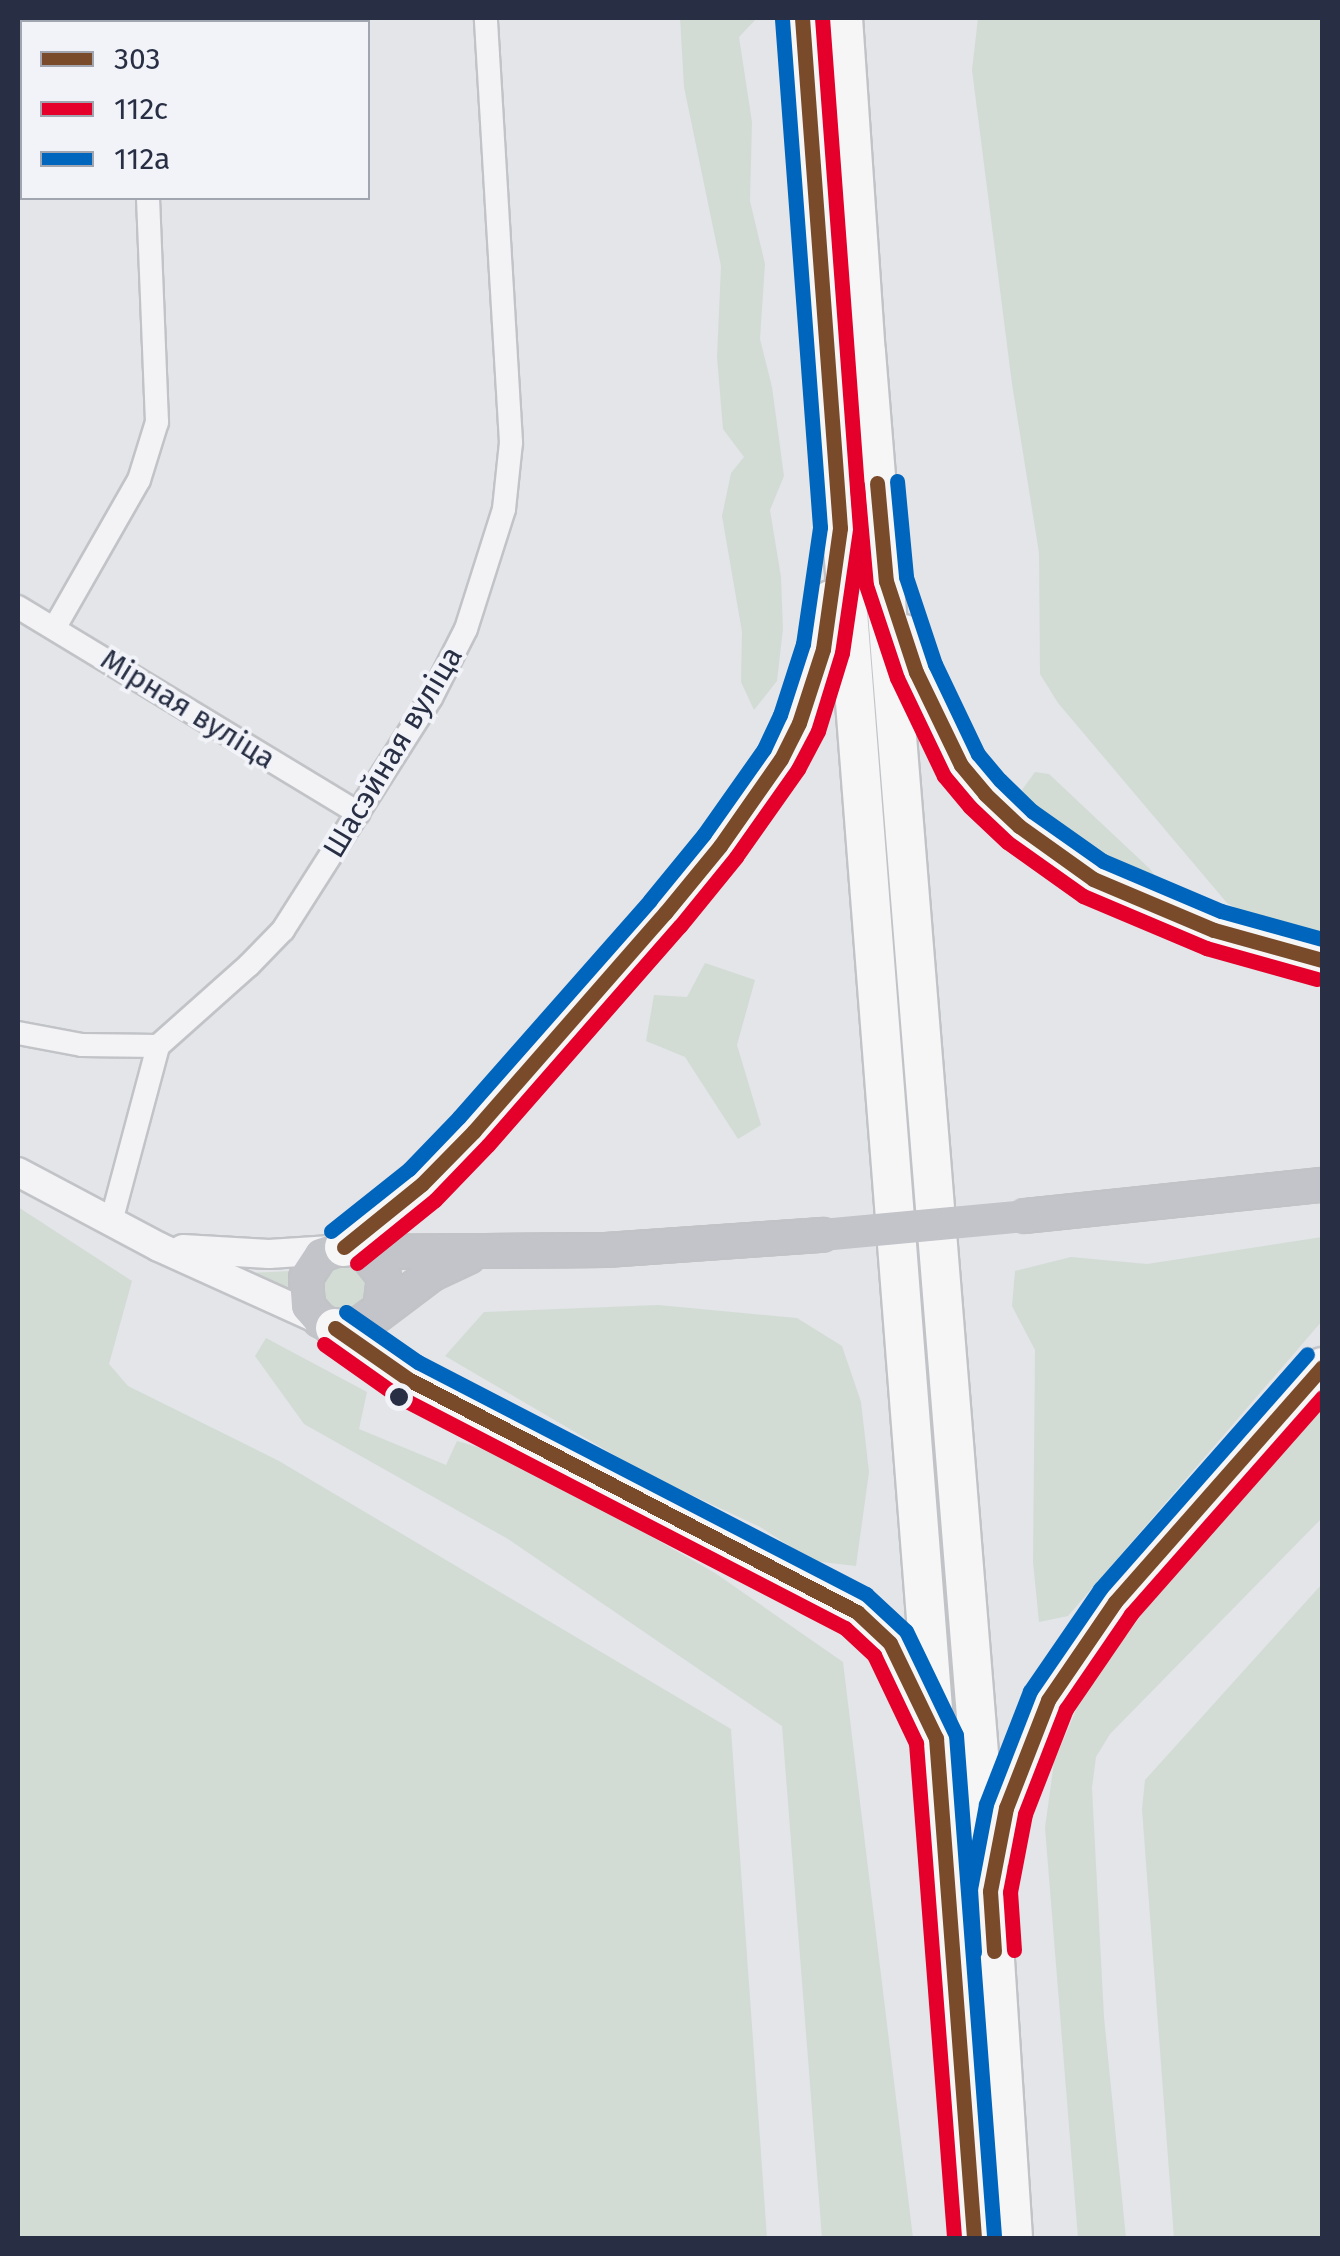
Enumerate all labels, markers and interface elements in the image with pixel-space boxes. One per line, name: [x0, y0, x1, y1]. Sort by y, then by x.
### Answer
legend: [20, 20, 370, 200]
text: 303: [114, 41, 160, 77]
text: 112с: [114, 91, 168, 127]
text: 112а: [114, 141, 170, 177]
street label: Шасэйная вуліца: [316, 640, 470, 864]
street label: Мірная вуліца: [94, 641, 282, 777]
unlabelled marker: [389, 1387, 409, 1407]

